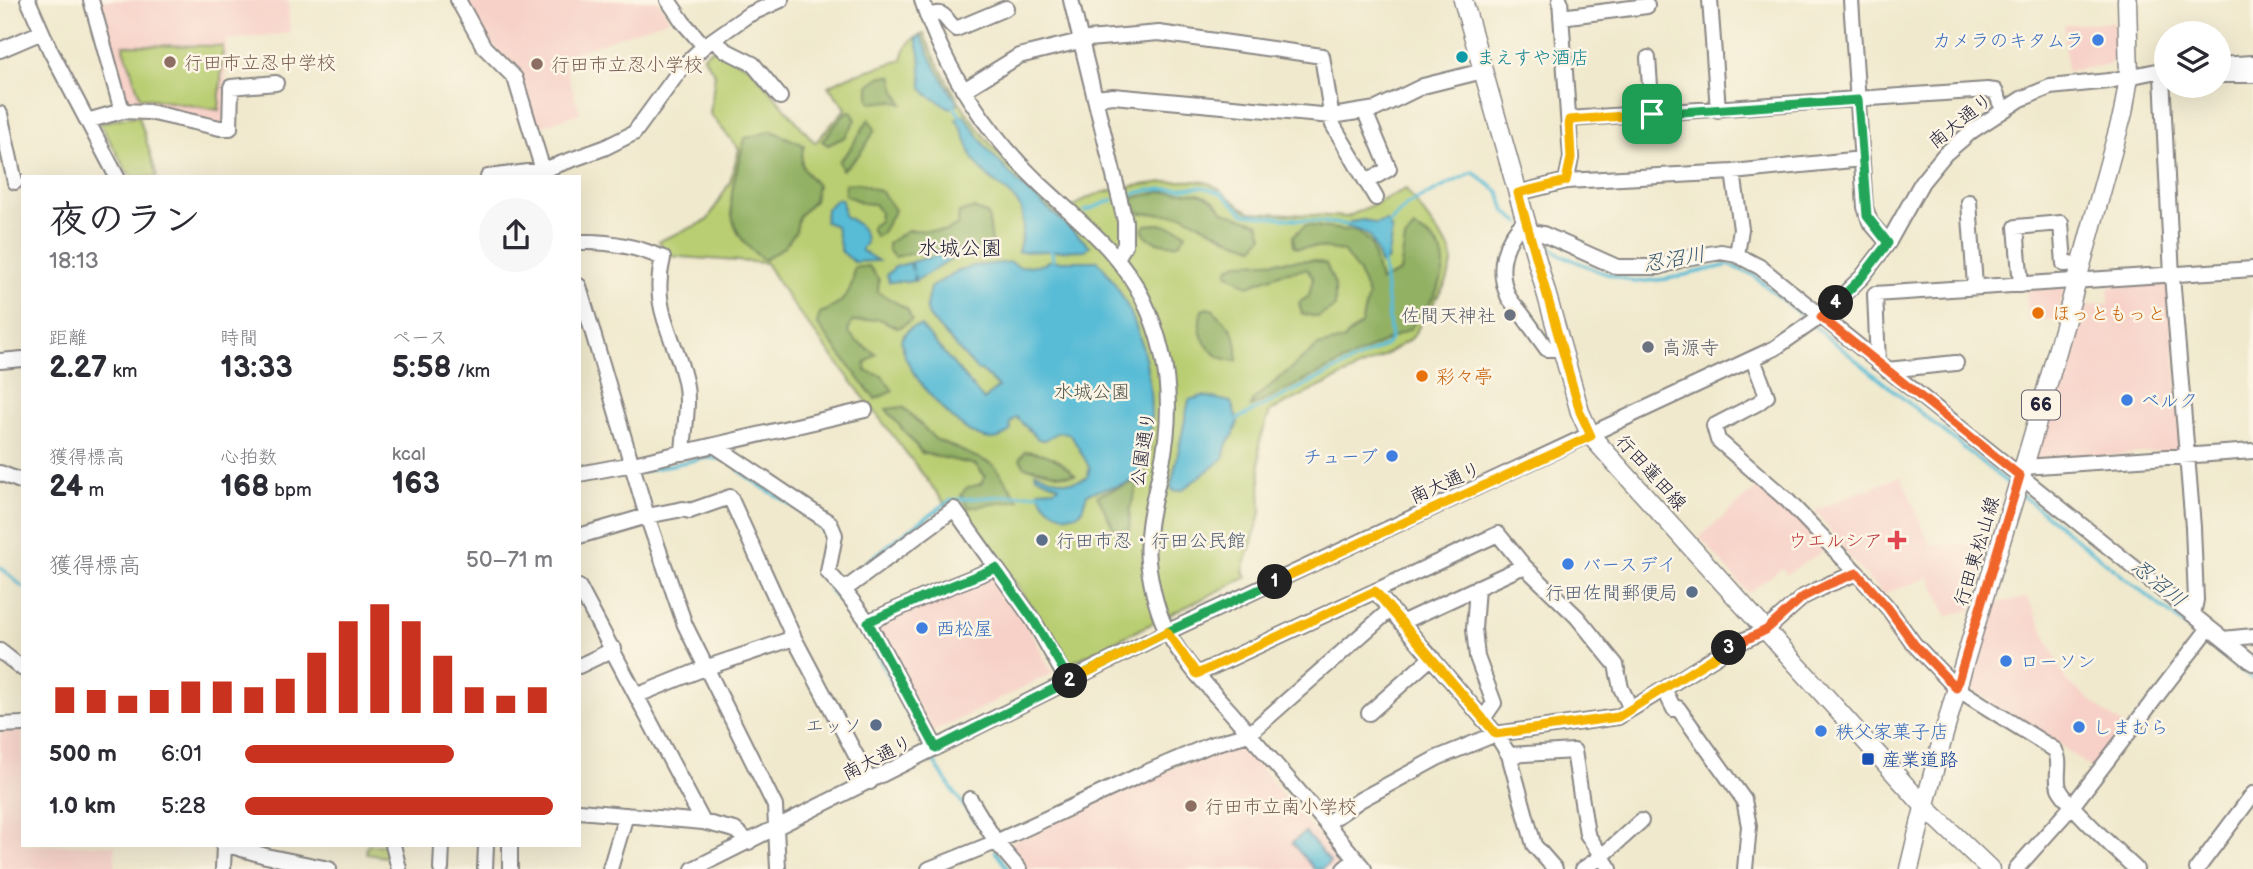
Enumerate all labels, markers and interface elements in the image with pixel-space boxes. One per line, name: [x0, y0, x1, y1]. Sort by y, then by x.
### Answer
map controls: [2154, 21, 2231, 98]
button: layers: [2154, 21, 2231, 98]
place label: カメラのキタムラ: [1932, 30, 2084, 53]
marker: カメラのキタムラ: [2090, 32, 2106, 48]
place label: まえすや酒店: [1476, 47, 1589, 70]
marker: まえすや酒店: [1454, 49, 1470, 65]
place label: 行田市立忍中学校: [184, 52, 336, 75]
marker: 行田市立忍中学校: [162, 54, 178, 70]
place label: 行田市立忍小学校: [551, 54, 703, 77]
marker: 行田市立忍小学校: [529, 56, 545, 72]
pin: [1622, 84, 1682, 144]
street label: 南大通り: [1924, 88, 1998, 154]
icon: arrive: [1633, 95, 1671, 133]
text: 夜のラン: [49, 198, 201, 243]
button: share: [479, 198, 553, 272]
district label: 水城公園: [918, 236, 1002, 261]
water label: 忍沼川: [1641, 242, 1707, 277]
text: 18:13: [49, 247, 99, 275]
pin: 4: [1818, 286, 1854, 320]
text: 4: [1830, 291, 1841, 314]
place label: ほっともっと: [2052, 303, 2166, 326]
place label: 佐間天神社: [1401, 305, 1496, 328]
marker: ほっともっと: [2030, 305, 2046, 321]
marker: 佐間天神社: [1502, 307, 1518, 323]
text: 距離: [49, 327, 87, 350]
text: 時間: [220, 327, 258, 350]
text: ペース: [392, 327, 448, 350]
place label: 高源寺: [1662, 337, 1719, 360]
marker: 高源寺: [1640, 339, 1656, 355]
text: 2.27: [49, 350, 107, 386]
text: 13:33: [220, 350, 293, 386]
text: 5:58: [392, 350, 452, 386]
text: km: [107, 360, 137, 383]
text: /km: [452, 360, 490, 383]
place label: 彩々亭: [1436, 366, 1493, 389]
marker: 彩々亭: [1414, 368, 1430, 384]
park label: 水城公園: [1054, 381, 1130, 404]
road number: 66: [2022, 390, 2060, 419]
place label: ベルク: [2141, 390, 2198, 413]
marker: ベルク: [2119, 392, 2135, 408]
street label: 公園通り: [1126, 410, 1161, 489]
street label: 行田蓮田線: [1611, 430, 1691, 516]
text: kcal: [392, 443, 426, 466]
text: 獲得標高: [49, 446, 125, 469]
text: 心拍数: [220, 446, 277, 469]
place label: チューブ: [1303, 446, 1378, 469]
marker: チューブ: [1384, 448, 1400, 464]
street label: 南大通り: [1406, 457, 1485, 509]
text: 163: [392, 466, 440, 502]
text: 24: [49, 469, 83, 505]
text: 168: [220, 469, 269, 505]
text: m: [83, 479, 104, 502]
text: bpm: [269, 479, 312, 502]
street label: 行田東松山線: [1950, 494, 2005, 609]
place label: 行田市忍・行田公民館: [1056, 530, 1246, 553]
place label: ウエルシア: [1788, 530, 1883, 553]
marker: 行田市忍・行田公民館: [1034, 532, 1050, 548]
marker: ウエルシア: [1889, 532, 1905, 548]
text: 50–71 m: [466, 546, 553, 574]
text: 獲得標高: [49, 552, 141, 580]
place label: バースデイ: [1582, 554, 1676, 577]
water label: 忍沼川: [2126, 554, 2191, 613]
marker: バースデイ: [1560, 556, 1576, 572]
pin: 1: [1258, 564, 1292, 600]
text: 1: [1271, 570, 1279, 593]
place label: 行田佐間郵便局: [1545, 582, 1678, 605]
marker: 行田佐間郵便局: [1684, 584, 1700, 600]
place label: 西松屋: [936, 618, 993, 641]
marker: 西松屋: [914, 620, 930, 636]
pin: 3: [1712, 630, 1746, 666]
text: 3: [1723, 636, 1734, 659]
place label: ローソン: [2020, 651, 2096, 674]
marker: ローソン: [1998, 653, 2014, 669]
pin: 2: [1052, 664, 1088, 698]
text: 2: [1064, 669, 1075, 692]
place label: エッソ: [805, 715, 862, 738]
marker: エッソ: [868, 717, 884, 733]
place label: しまむら: [2093, 717, 2169, 740]
marker: しまむら: [2071, 719, 2087, 735]
place label: 秩父家菓子店: [1835, 721, 1949, 744]
marker: 秩父家菓子店: [1813, 723, 1829, 739]
street label: 南大通り: [839, 731, 917, 786]
text: 500 m: [49, 740, 117, 768]
text: 6:01: [161, 740, 202, 768]
place label: 産業道路: [1882, 749, 1958, 772]
marker: 産業道路: [1860, 751, 1876, 767]
text: 1.0 km: [49, 792, 116, 820]
text: 5:28: [161, 792, 206, 820]
place label: 行田市立南小学校: [1205, 796, 1357, 819]
marker: 行田市立南小学校: [1183, 798, 1199, 814]

